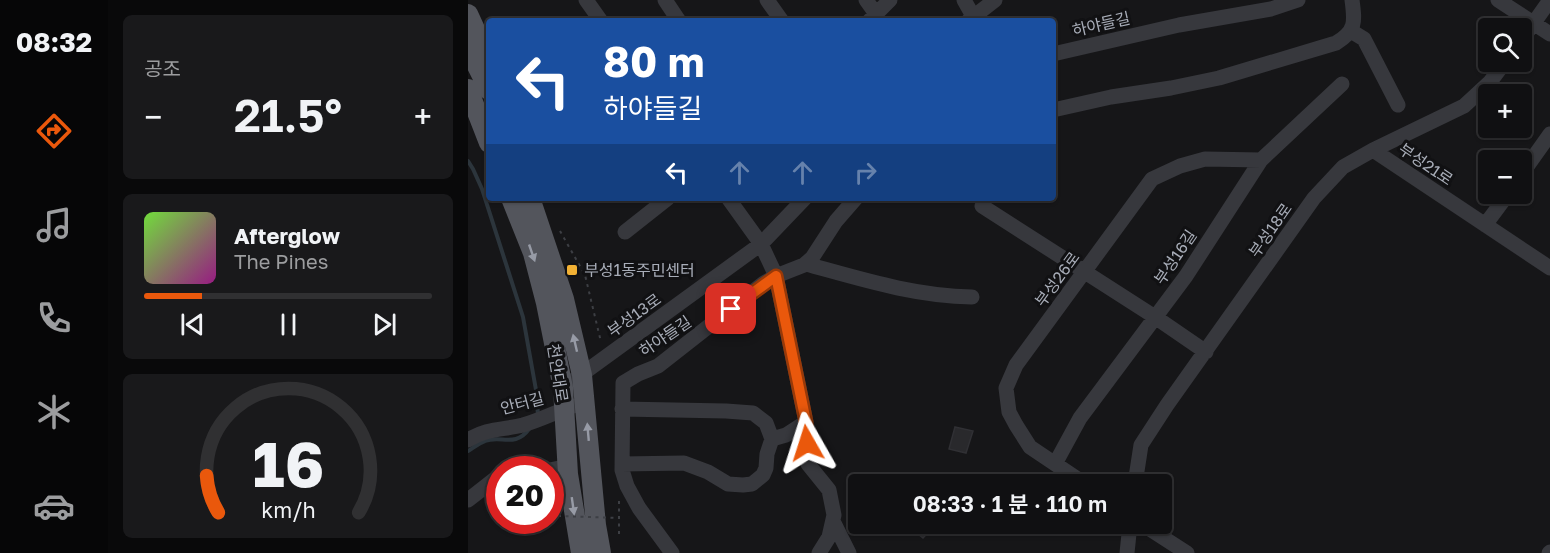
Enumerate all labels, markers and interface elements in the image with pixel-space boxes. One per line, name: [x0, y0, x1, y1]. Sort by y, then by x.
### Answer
street label: 하야들길: [1070, 8, 1132, 40]
map controls: [1478, 18, 1532, 204]
button: search: [1478, 18, 1532, 72]
text: 08:32: [16, 26, 92, 58]
text: 80 m: [603, 36, 704, 86]
icon: left: [504, 42, 582, 120]
text: 공조: [144, 56, 181, 80]
button: +: [1478, 84, 1532, 138]
text: 21.5°: [234, 88, 342, 142]
text: 하야들길: [603, 92, 702, 124]
text: −: [144, 97, 162, 136]
text: +: [414, 97, 432, 136]
icon: directions: [33, 110, 75, 152]
street label: 부성21로: [1395, 139, 1457, 190]
button: −: [1478, 150, 1532, 204]
icon: left: [660, 156, 693, 189]
icon: ahead: [723, 156, 756, 189]
icon: ahead: [786, 156, 819, 189]
icon: right: [849, 156, 882, 189]
street label: 부성18로: [1244, 199, 1296, 261]
icon: music: [33, 204, 75, 246]
text: Afterglow: [234, 222, 340, 249]
street label: 부성16길: [1149, 226, 1201, 288]
one-way arrow: [528, 244, 537, 262]
street label: 부성26로: [1030, 247, 1084, 310]
text: The Pines: [234, 249, 328, 273]
place label: 부성1동주민센터: [584, 260, 695, 280]
marker: 부성1동주민센터: [565, 263, 579, 277]
pin: [705, 283, 756, 334]
street label: 부성13로: [603, 289, 665, 341]
icon: arrive: [714, 292, 747, 325]
icon: phone: [33, 297, 75, 339]
icon: previous: [176, 308, 209, 341]
icon: pause: [272, 308, 305, 341]
icon: next: [368, 308, 401, 341]
street label: 하야들길: [635, 311, 695, 361]
one-way arrow: [570, 334, 579, 353]
street label: 천안대로: [544, 342, 573, 404]
street label: 안터길: [498, 388, 546, 418]
icon: climate: [33, 391, 75, 433]
position arrow: [775, 411, 839, 475]
one-way arrow: [583, 423, 592, 442]
text: 16: [252, 426, 324, 501]
speed limit sign: 20: [486, 456, 564, 534]
icon: car: [33, 485, 75, 527]
text: 08:33 · 1 분 · 110 m: [913, 490, 1107, 517]
text: km/h: [261, 497, 315, 523]
one-way arrow: [568, 497, 577, 516]

